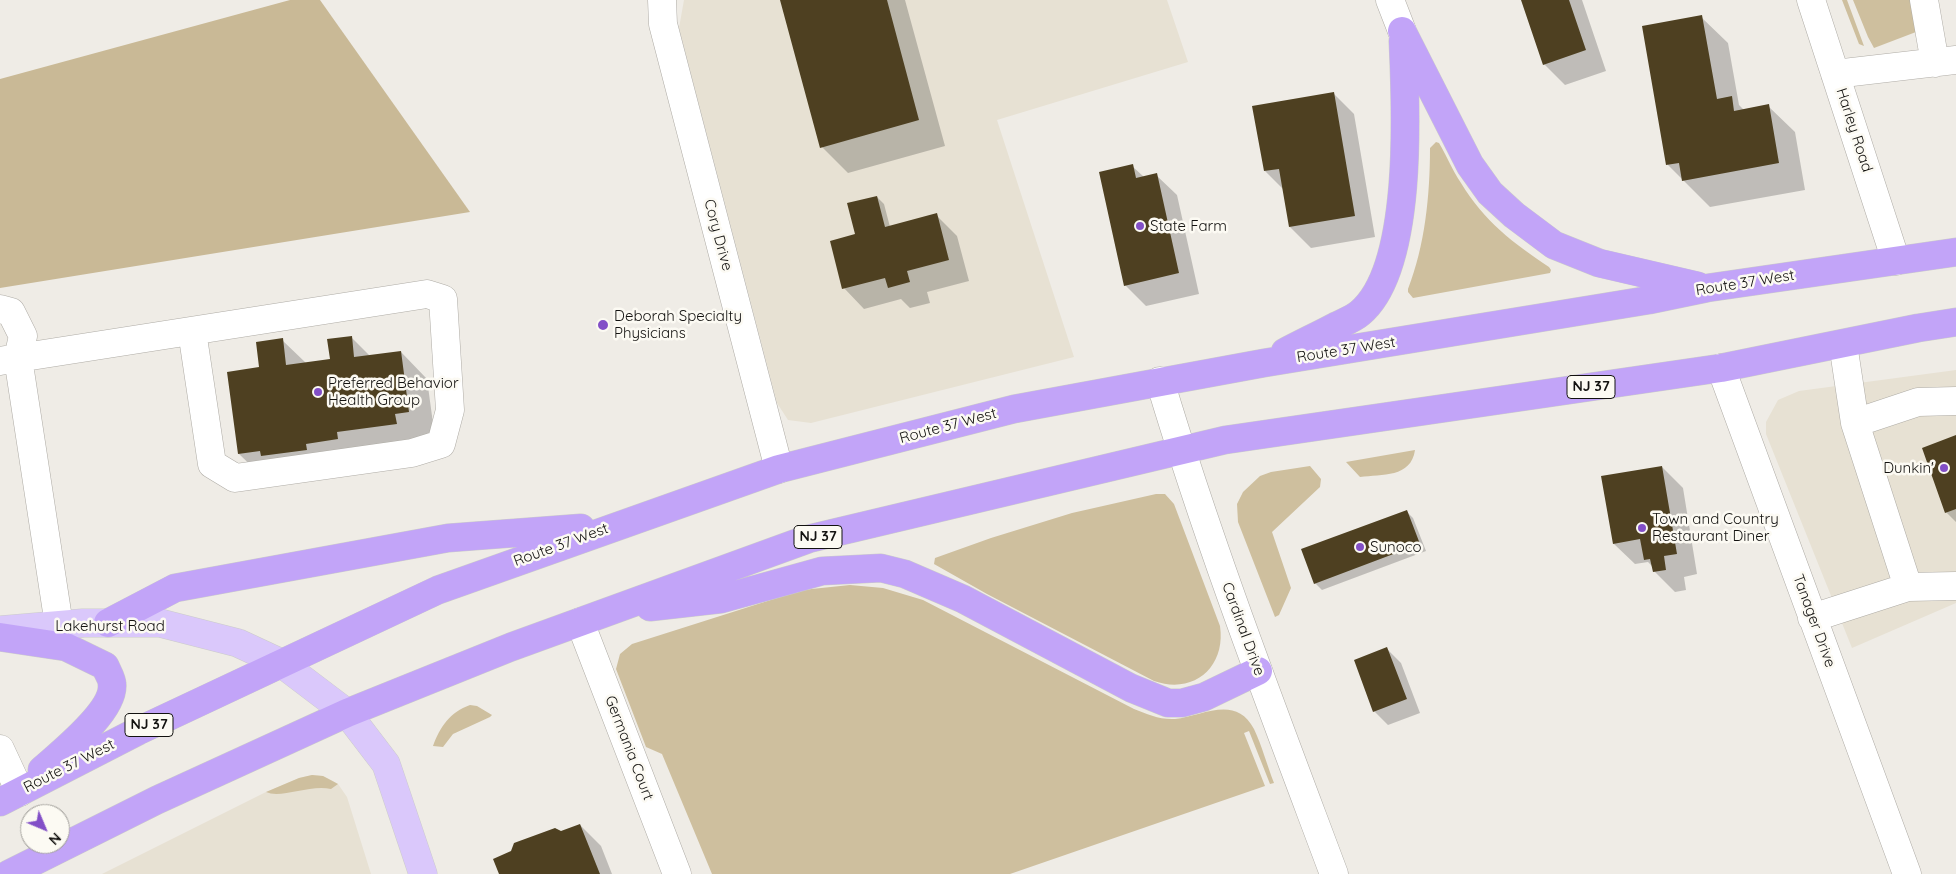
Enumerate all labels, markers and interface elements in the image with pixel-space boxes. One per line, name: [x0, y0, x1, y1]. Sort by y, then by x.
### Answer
street label: Harley Road: [1832, 86, 1876, 174]
street label: Cory Drive: [700, 197, 736, 273]
place label: State Farm: [1150, 217, 1227, 235]
marker: State Farm: [1134, 220, 1146, 232]
street label: Route 37 West: [1694, 266, 1796, 300]
place label: Deborah Specialty Physicians: [614, 307, 742, 342]
marker: Deborah Specialty Physicians: [596, 318, 610, 332]
street label: Route 37 West: [1295, 333, 1397, 367]
place label: Preferred Behavior Health Group: [328, 374, 459, 409]
road number: NJ 37: [1567, 376, 1615, 398]
marker: Preferred Behavior Health Group: [312, 386, 324, 398]
street label: Route 37 West: [898, 404, 998, 448]
place label: Dunkin': [1883, 459, 1934, 477]
marker: Dunkin': [1938, 462, 1950, 474]
place label: Town and Country Restaurant Diner: [1652, 510, 1779, 545]
street label: Route 37 West: [511, 519, 611, 571]
marker: Town and Country Restaurant Diner: [1636, 522, 1648, 534]
road number: NJ 37: [794, 526, 842, 548]
place label: Sunoco: [1370, 538, 1422, 556]
marker: Sunoco: [1354, 541, 1366, 553]
street label: Tanager Drive: [1789, 572, 1839, 670]
street label: Cardinal Drive: [1218, 580, 1268, 678]
street label: Lakehurst Road: [55, 617, 165, 635]
street label: Germania Court: [601, 693, 657, 803]
road number: NJ 37: [125, 714, 173, 736]
street label: Route 37 West: [21, 735, 117, 797]
north arrow: [20, 804, 70, 854]
text: N: [45, 829, 65, 849]

